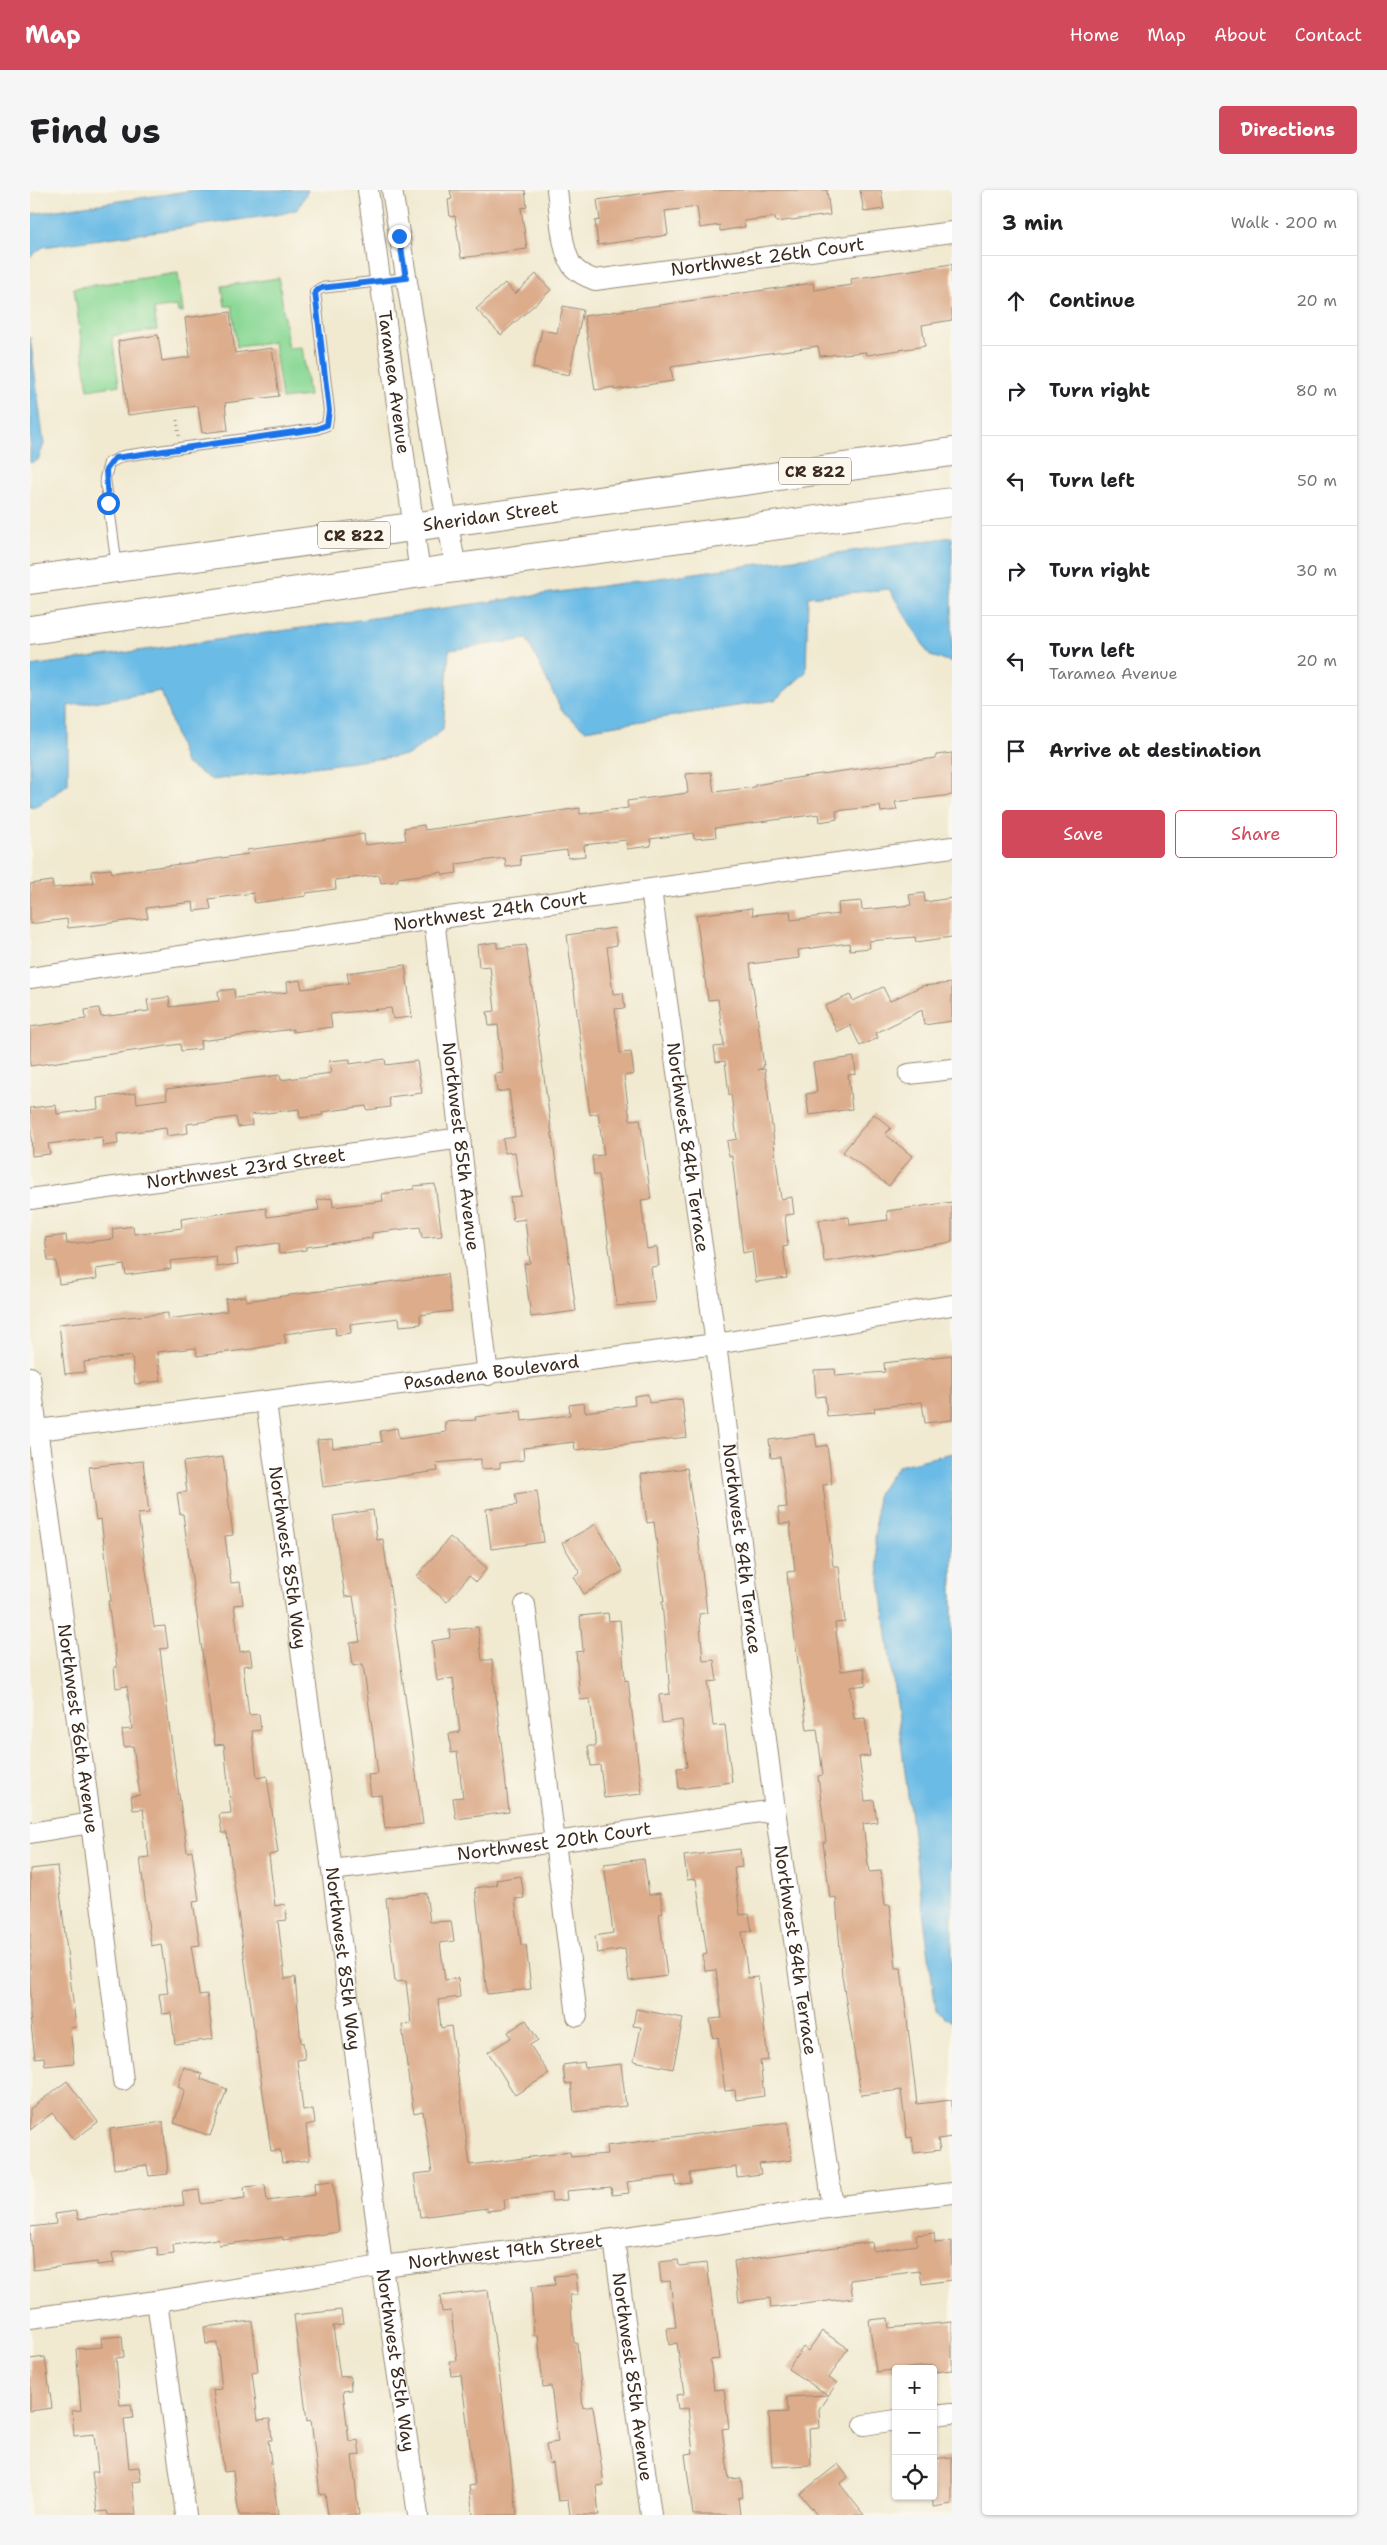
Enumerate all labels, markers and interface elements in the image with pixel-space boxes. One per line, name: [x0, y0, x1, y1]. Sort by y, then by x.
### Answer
text: Map: [25, 19, 81, 51]
text: Home: [1070, 23, 1119, 47]
text: Map: [1147, 23, 1186, 47]
text: About: [1214, 23, 1267, 47]
text: Contact: [1295, 23, 1362, 47]
button: Directions: [1219, 106, 1357, 154]
text: Find us: [30, 107, 161, 154]
text: 3 min: [1002, 209, 1063, 237]
text: Walk · 200 m: [1231, 212, 1337, 233]
route end: [388, 225, 411, 248]
street label: Northwest 26th Court: [669, 232, 866, 282]
icon: ahead: [1002, 287, 1030, 315]
text: Continue: [1049, 288, 1135, 313]
text: 20 m: [1296, 290, 1337, 311]
street label: Taramea Avenue: [372, 309, 416, 456]
icon: right: [1002, 377, 1030, 405]
text: Turn right: [1049, 378, 1150, 403]
text: 80 m: [1296, 380, 1337, 401]
road number: CR 822: [779, 458, 851, 484]
icon: left: [1002, 467, 1030, 495]
text: Turn left: [1049, 468, 1135, 493]
text: 50 m: [1297, 470, 1337, 491]
route start: [97, 492, 120, 515]
street label: Sheridan Street: [421, 495, 560, 537]
road number: CR 822: [318, 522, 390, 548]
icon: right: [1002, 557, 1030, 585]
text: Turn right: [1049, 558, 1150, 583]
text: 30 m: [1296, 560, 1337, 581]
text: Turn left: [1049, 638, 1135, 663]
icon: left: [1002, 647, 1030, 675]
text: 20 m: [1296, 650, 1337, 671]
text: Taramea Avenue: [1049, 663, 1178, 684]
icon: arrive: [1002, 737, 1030, 765]
text: Arrive at destination: [1049, 738, 1261, 763]
button: Save: [1002, 810, 1165, 858]
button: Share: [1175, 810, 1337, 858]
street label: Northwest 24th Court: [392, 886, 589, 937]
street label: Northwest 85th Avenue: [437, 1041, 485, 1252]
street label: Northwest 84th Terrace: [661, 1041, 715, 1254]
street label: Northwest 23rd Street: [145, 1142, 347, 1194]
street label: Pasadena Boulevard: [402, 1349, 580, 1396]
street label: Northwest 84th Terrace: [717, 1442, 767, 1655]
street label: Northwest 85th Way: [263, 1464, 313, 1651]
street label: Northwest 86th Avenue: [52, 1622, 104, 1835]
street label: Northwest 20th Court: [456, 1816, 653, 1866]
street label: Northwest 84th Terrace: [768, 1844, 823, 2057]
street label: Northwest 85th Way: [320, 1866, 367, 2052]
street label: Northwest 19th Street: [407, 2228, 604, 2275]
street label: Northwest 85th Way: [371, 2267, 421, 2453]
street label: Northwest 85th Avenue: [607, 2271, 658, 2483]
map controls: [892, 2365, 937, 2500]
button: +: [892, 2365, 937, 2410]
button: −: [892, 2410, 937, 2455]
button: locate: [892, 2455, 937, 2500]

